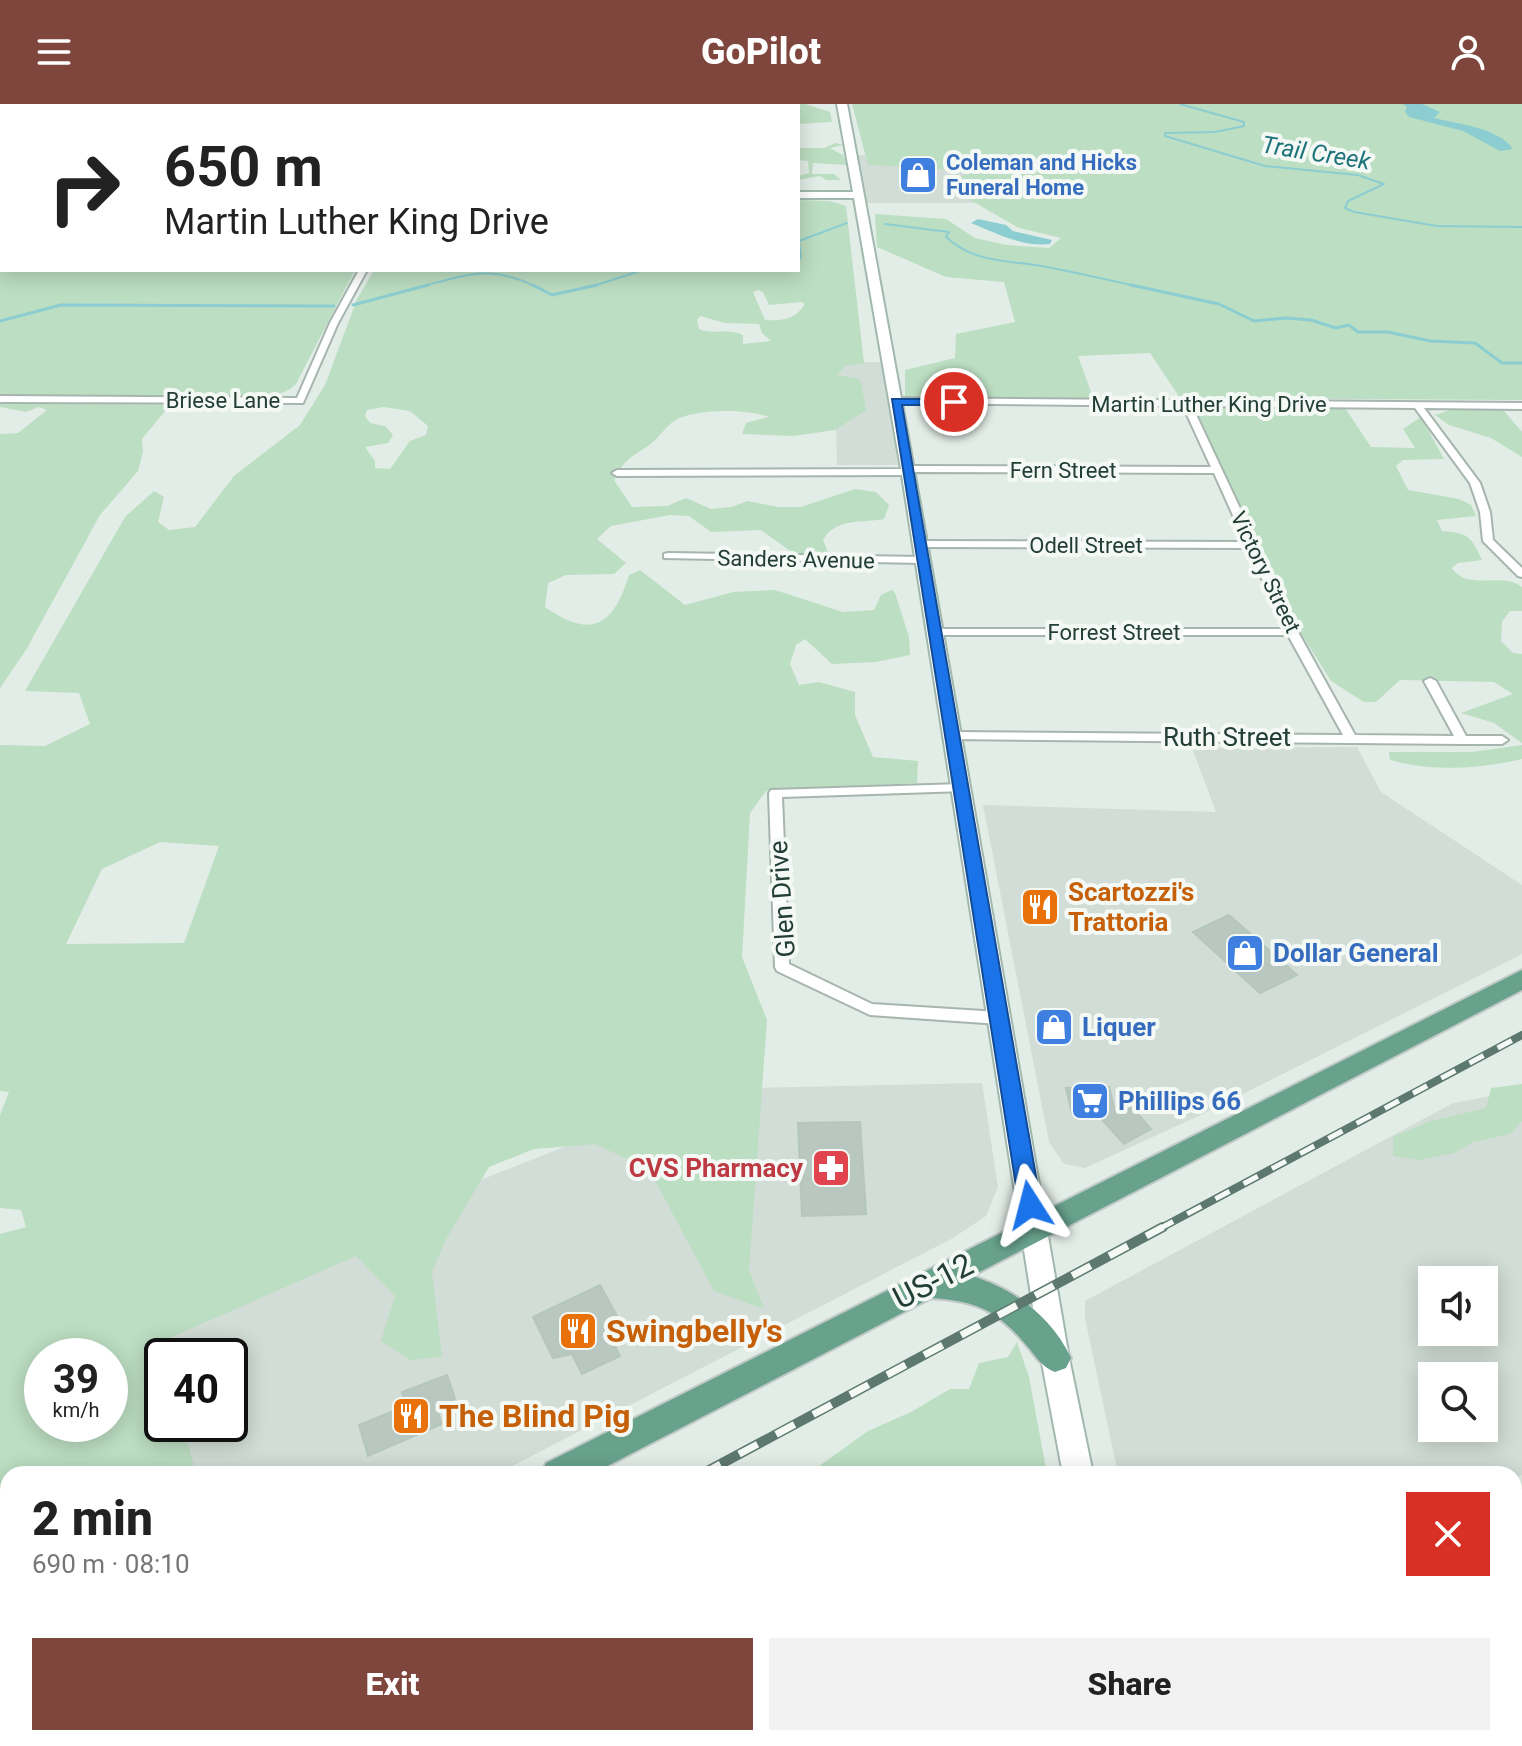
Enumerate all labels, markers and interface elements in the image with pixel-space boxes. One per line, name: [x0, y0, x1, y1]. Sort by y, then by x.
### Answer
icon: menu: [32, 30, 76, 74]
icon: person: [1446, 30, 1490, 74]
text: GoPilot: [701, 31, 821, 73]
water label: Trail Creek: [1260, 131, 1374, 176]
text: 650 m: [164, 134, 323, 200]
icon: right: [32, 136, 136, 240]
place label: Coleman and Hicks Funeral Home: [946, 150, 1137, 200]
shop icon: Coleman and Hicks Funeral Home: [897, 154, 939, 196]
text: Martin Luther King Drive: [164, 201, 549, 243]
pin: [920, 368, 988, 436]
icon: arrive: [932, 380, 976, 424]
street label: Briese Lane: [166, 388, 280, 413]
street label: Martin Luther King Drive: [1091, 392, 1327, 417]
street label: Fern Street: [1010, 458, 1116, 483]
street label: Victory Street: [1225, 507, 1306, 637]
street label: Odell Street: [1029, 533, 1143, 558]
street label: Sanders Avenue: [717, 546, 875, 573]
street label: Forrest Street: [1048, 620, 1180, 645]
street label: Ruth Street: [1163, 722, 1291, 752]
street label: Glen Drive: [763, 840, 801, 958]
place label: Scartozzi's Trattoria: [1068, 877, 1194, 937]
restaurant icon: Scartozzi's Trattoria: [1019, 886, 1061, 928]
shop icon: Dollar General: [1224, 932, 1266, 974]
place label: Dollar General: [1273, 938, 1439, 968]
shop icon: Liquer: [1033, 1006, 1075, 1048]
place label: Liquer: [1082, 1012, 1156, 1042]
supermarket icon: Phillips 66: [1069, 1080, 1111, 1122]
place label: Phillips 66: [1118, 1086, 1241, 1116]
pharmacy icon: CVS Pharmacy: [810, 1147, 852, 1189]
place label: CVS Pharmacy: [629, 1153, 804, 1183]
position arrow: [988, 1163, 1072, 1247]
street label: US-12: [887, 1245, 979, 1317]
map controls: [1418, 1266, 1498, 1442]
button: sound: [1418, 1266, 1498, 1346]
restaurant icon: Swingbelly's: [557, 1310, 599, 1352]
place label: Swingbelly's: [606, 1312, 783, 1350]
speed limit sign: 40: [144, 1338, 248, 1442]
text: 39: [53, 1356, 99, 1403]
button: search: [1418, 1362, 1498, 1442]
restaurant icon: The Blind Pig: [390, 1395, 432, 1437]
place label: The Blind Pig: [439, 1397, 631, 1435]
text: km/h: [53, 1398, 99, 1422]
text: 2 min: [32, 1490, 153, 1547]
button: close: [1406, 1492, 1490, 1576]
text: 690 m · 08:10: [32, 1549, 190, 1579]
button: Exit: [32, 1638, 753, 1730]
button: Share: [769, 1638, 1490, 1730]

